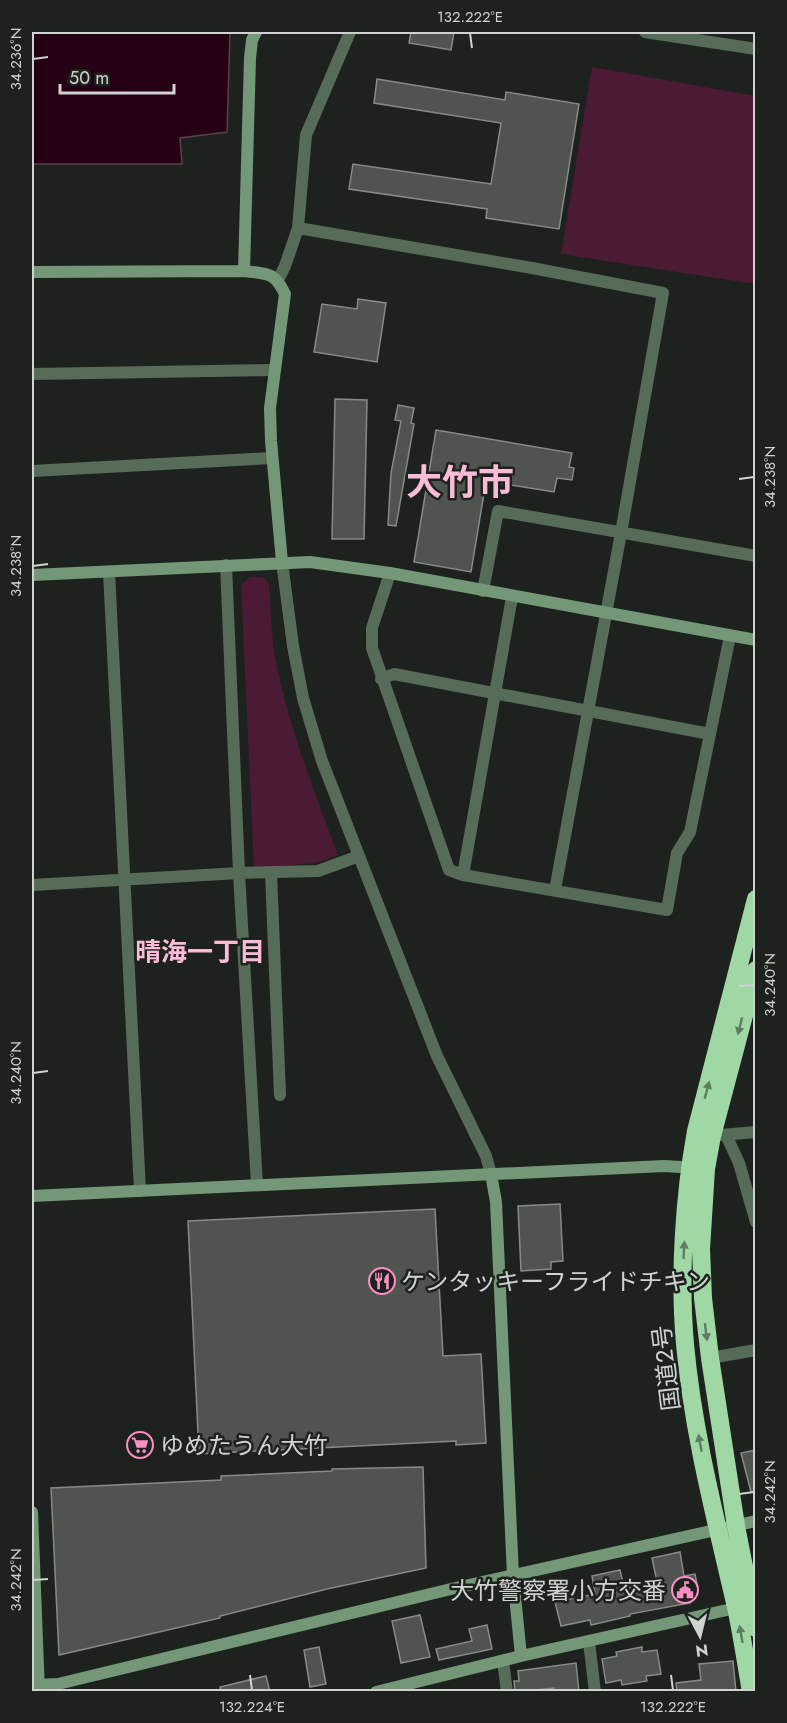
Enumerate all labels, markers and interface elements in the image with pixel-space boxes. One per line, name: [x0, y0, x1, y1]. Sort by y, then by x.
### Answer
text: 132.222°E: [437, 6, 503, 28]
text: 34.236°N: [5, 28, 27, 90]
scale bar: [60, 57, 174, 95]
text: 50 m: [69, 65, 109, 91]
text: 34.238°N: [759, 446, 781, 508]
district label: 大竹市: [406, 456, 514, 508]
text: 34.238°N: [5, 535, 27, 597]
district label: 晴海一丁目: [135, 933, 265, 971]
text: 34.240°N: [759, 953, 781, 1017]
one-way arrow: [735, 1017, 744, 1035]
text: 34.240°N: [5, 1041, 27, 1105]
one-way arrow: [703, 1080, 712, 1098]
one-way arrow: [680, 1240, 689, 1259]
place label: ケンタッキーフライドチキン: [401, 1264, 710, 1299]
restaurant icon: ケンタッキーフライドチキン: [367, 1266, 397, 1296]
one-way arrow: [702, 1322, 711, 1341]
street label: 国道2号: [643, 1323, 689, 1413]
place label: ゆめたうん大竹: [160, 1428, 328, 1463]
supermarket icon: ゆめたうん大竹: [125, 1430, 155, 1460]
one-way arrow: [695, 1434, 704, 1453]
text: 34.242°N: [759, 1460, 781, 1524]
text: 34.242°N: [5, 1548, 27, 1612]
place label: 大竹警察署小方交番: [450, 1573, 666, 1608]
public building icon: 大竹警察署小方交番: [670, 1575, 700, 1605]
north arrow: [670, 1606, 730, 1666]
one-way arrow: [736, 1624, 745, 1643]
text: N: [694, 1638, 709, 1663]
text: 132.224°E: [219, 1696, 285, 1718]
text: 132.222°E: [640, 1696, 706, 1718]

